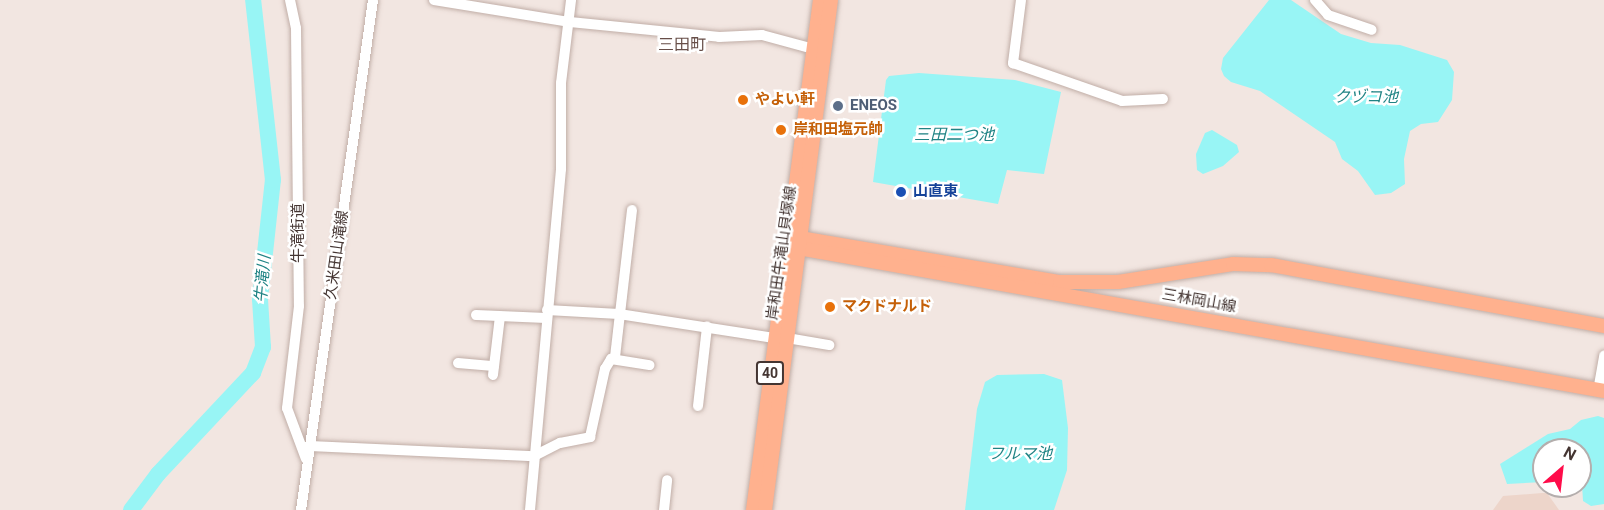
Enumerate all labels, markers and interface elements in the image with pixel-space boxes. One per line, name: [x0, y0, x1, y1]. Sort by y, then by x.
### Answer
district label: 三田町: [658, 35, 706, 55]
water label: クヅコ池: [1334, 87, 1398, 107]
place label: やよい軒: [755, 91, 815, 109]
marker: やよい軒: [736, 93, 750, 107]
place label: ENEOS: [850, 97, 897, 115]
marker: ENEOS: [831, 99, 845, 113]
place label: 岸和田塩元帥: [793, 121, 883, 139]
marker: 岸和田塩元帥: [774, 123, 788, 137]
water label: 三田二つ池: [914, 125, 994, 145]
place label: 山直東: [913, 183, 958, 201]
street label: 岸和田牛滝山貝塚線: [764, 185, 800, 321]
marker: 山直東: [894, 185, 908, 199]
street label: 牛滝街道: [290, 203, 308, 263]
street label: 久米田山滝線: [322, 209, 352, 301]
water label: 牛滝川: [251, 254, 275, 304]
street label: 三林岡山線: [1161, 286, 1237, 316]
place label: マクドナルド: [842, 298, 932, 316]
marker: マクドナルド: [823, 300, 837, 314]
road number: 40: [755, 362, 785, 384]
north arrow: [1532, 438, 1592, 498]
text: N: [1560, 442, 1579, 464]
water label: フルマ池: [988, 444, 1052, 464]

